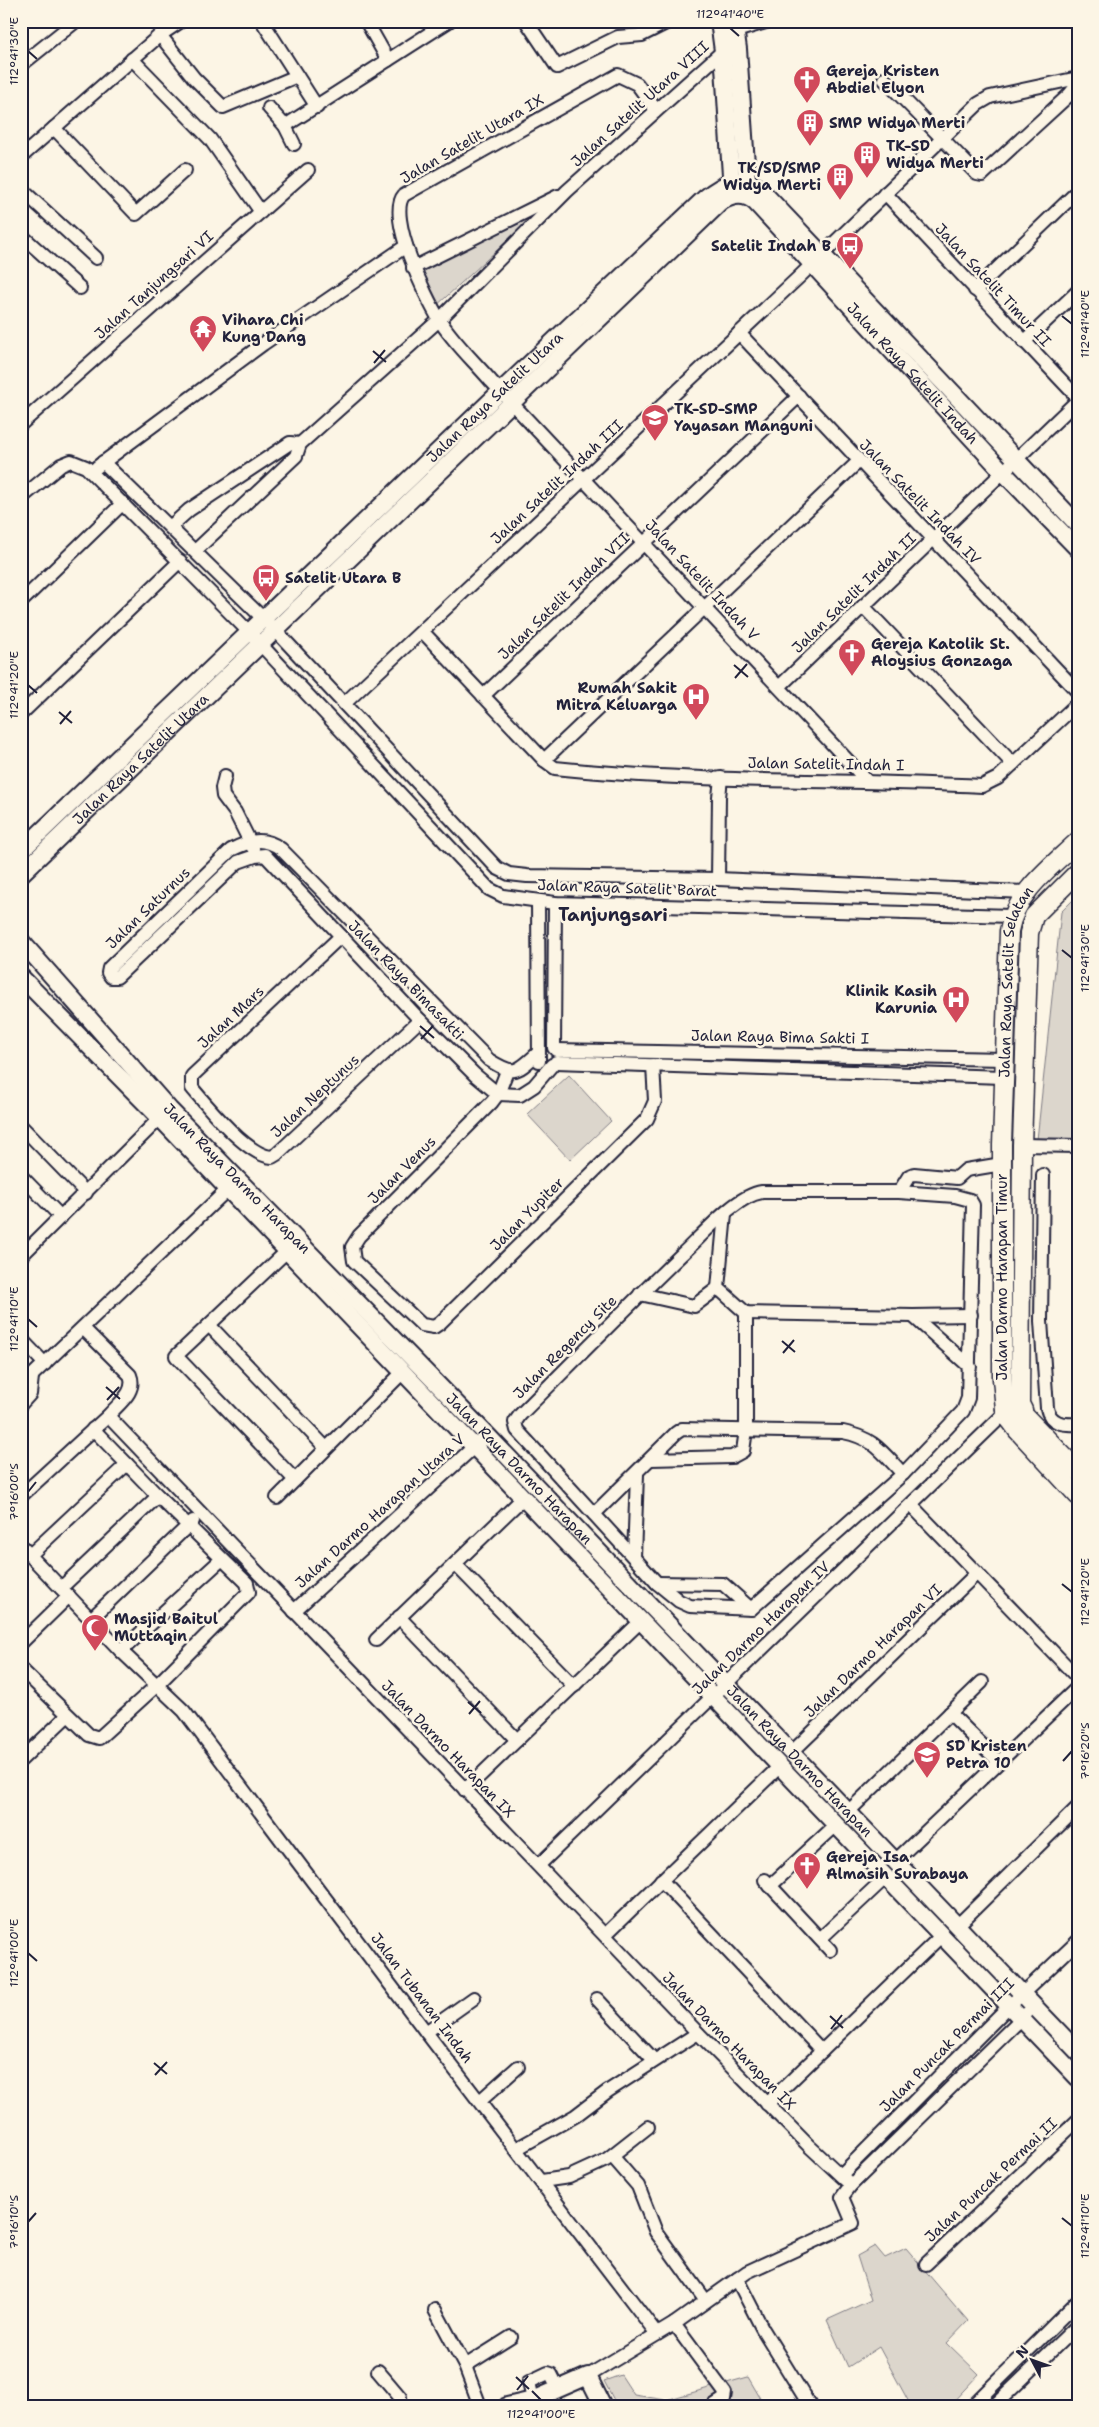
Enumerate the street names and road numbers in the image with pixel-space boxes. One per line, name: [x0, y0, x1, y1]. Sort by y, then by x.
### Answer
street label: Jalan Satelit Utara VIII: [567, 37, 713, 171]
street label: Jalan Satelit Utara IX: [397, 90, 548, 188]
street label: Jalan Satelit Timur II: [931, 219, 1055, 351]
street label: Jalan Tanjungsari VI: [90, 226, 218, 344]
street label: Jalan Raya Satelit Indah: [842, 298, 983, 449]
street label: Jalan Raya Satelit Utara: [422, 327, 568, 467]
street label: Jalan Satelit Indah III: [487, 415, 627, 549]
street label: Jalan Satelit Indah IV: [855, 435, 985, 569]
street label: Jalan Satelit Indah V: [641, 515, 763, 645]
street label: Jalan Satelit Indah VII: [494, 528, 634, 664]
street label: Jalan Satelit Indah II: [788, 528, 920, 658]
street label: Jalan Raya Satelit Utara: [68, 689, 214, 829]
street label: Jalan Satelit Indah I: [747, 753, 905, 775]
street label: Jalan Saturnus: [102, 863, 194, 953]
street label: Jalan Raya Satelit Barat: [537, 875, 717, 901]
street label: Jalan Raya Satelit Selatan: [994, 882, 1038, 1078]
street label: Jalan Raya Bimasakti: [344, 916, 468, 1044]
street label: Jalan Mars: [194, 981, 268, 1053]
street label: Jalan Raya Bima Sakti I: [691, 1025, 869, 1049]
street label: Jalan Neptunus: [266, 1050, 364, 1142]
street label: Jalan Raya Darmo Harapan: [159, 1099, 315, 1258]
street label: Jalan Venus: [364, 1132, 440, 1208]
street label: Jalan Yupiter: [486, 1173, 568, 1255]
street label: Jalan Darmo Harapan Timur: [992, 1173, 1012, 1381]
street label: Jalan Regency Site: [509, 1291, 621, 1403]
street label: Jalan Raya Darmo Harapan: [442, 1389, 597, 1549]
street label: Jalan Darmo Harapan Utara V: [291, 1429, 469, 1593]
street label: Jalan Darmo Harapan IV: [688, 1557, 834, 1699]
street label: Jalan Darmo Harapan VI: [800, 1580, 946, 1722]
street label: Jalan Darmo Harapan IX: [377, 1676, 519, 1822]
street label: Jalan Raya Darmo Harapan: [722, 1681, 877, 1841]
street label: Jalan Tubanan Indah: [366, 1929, 478, 2067]
street label: Jalan Darmo Harapan IX: [658, 1968, 800, 2114]
street label: Jalan Puncak Permai III: [875, 1973, 1019, 2117]
street label: Jalan Puncak Permai II: [921, 2113, 1061, 2247]

